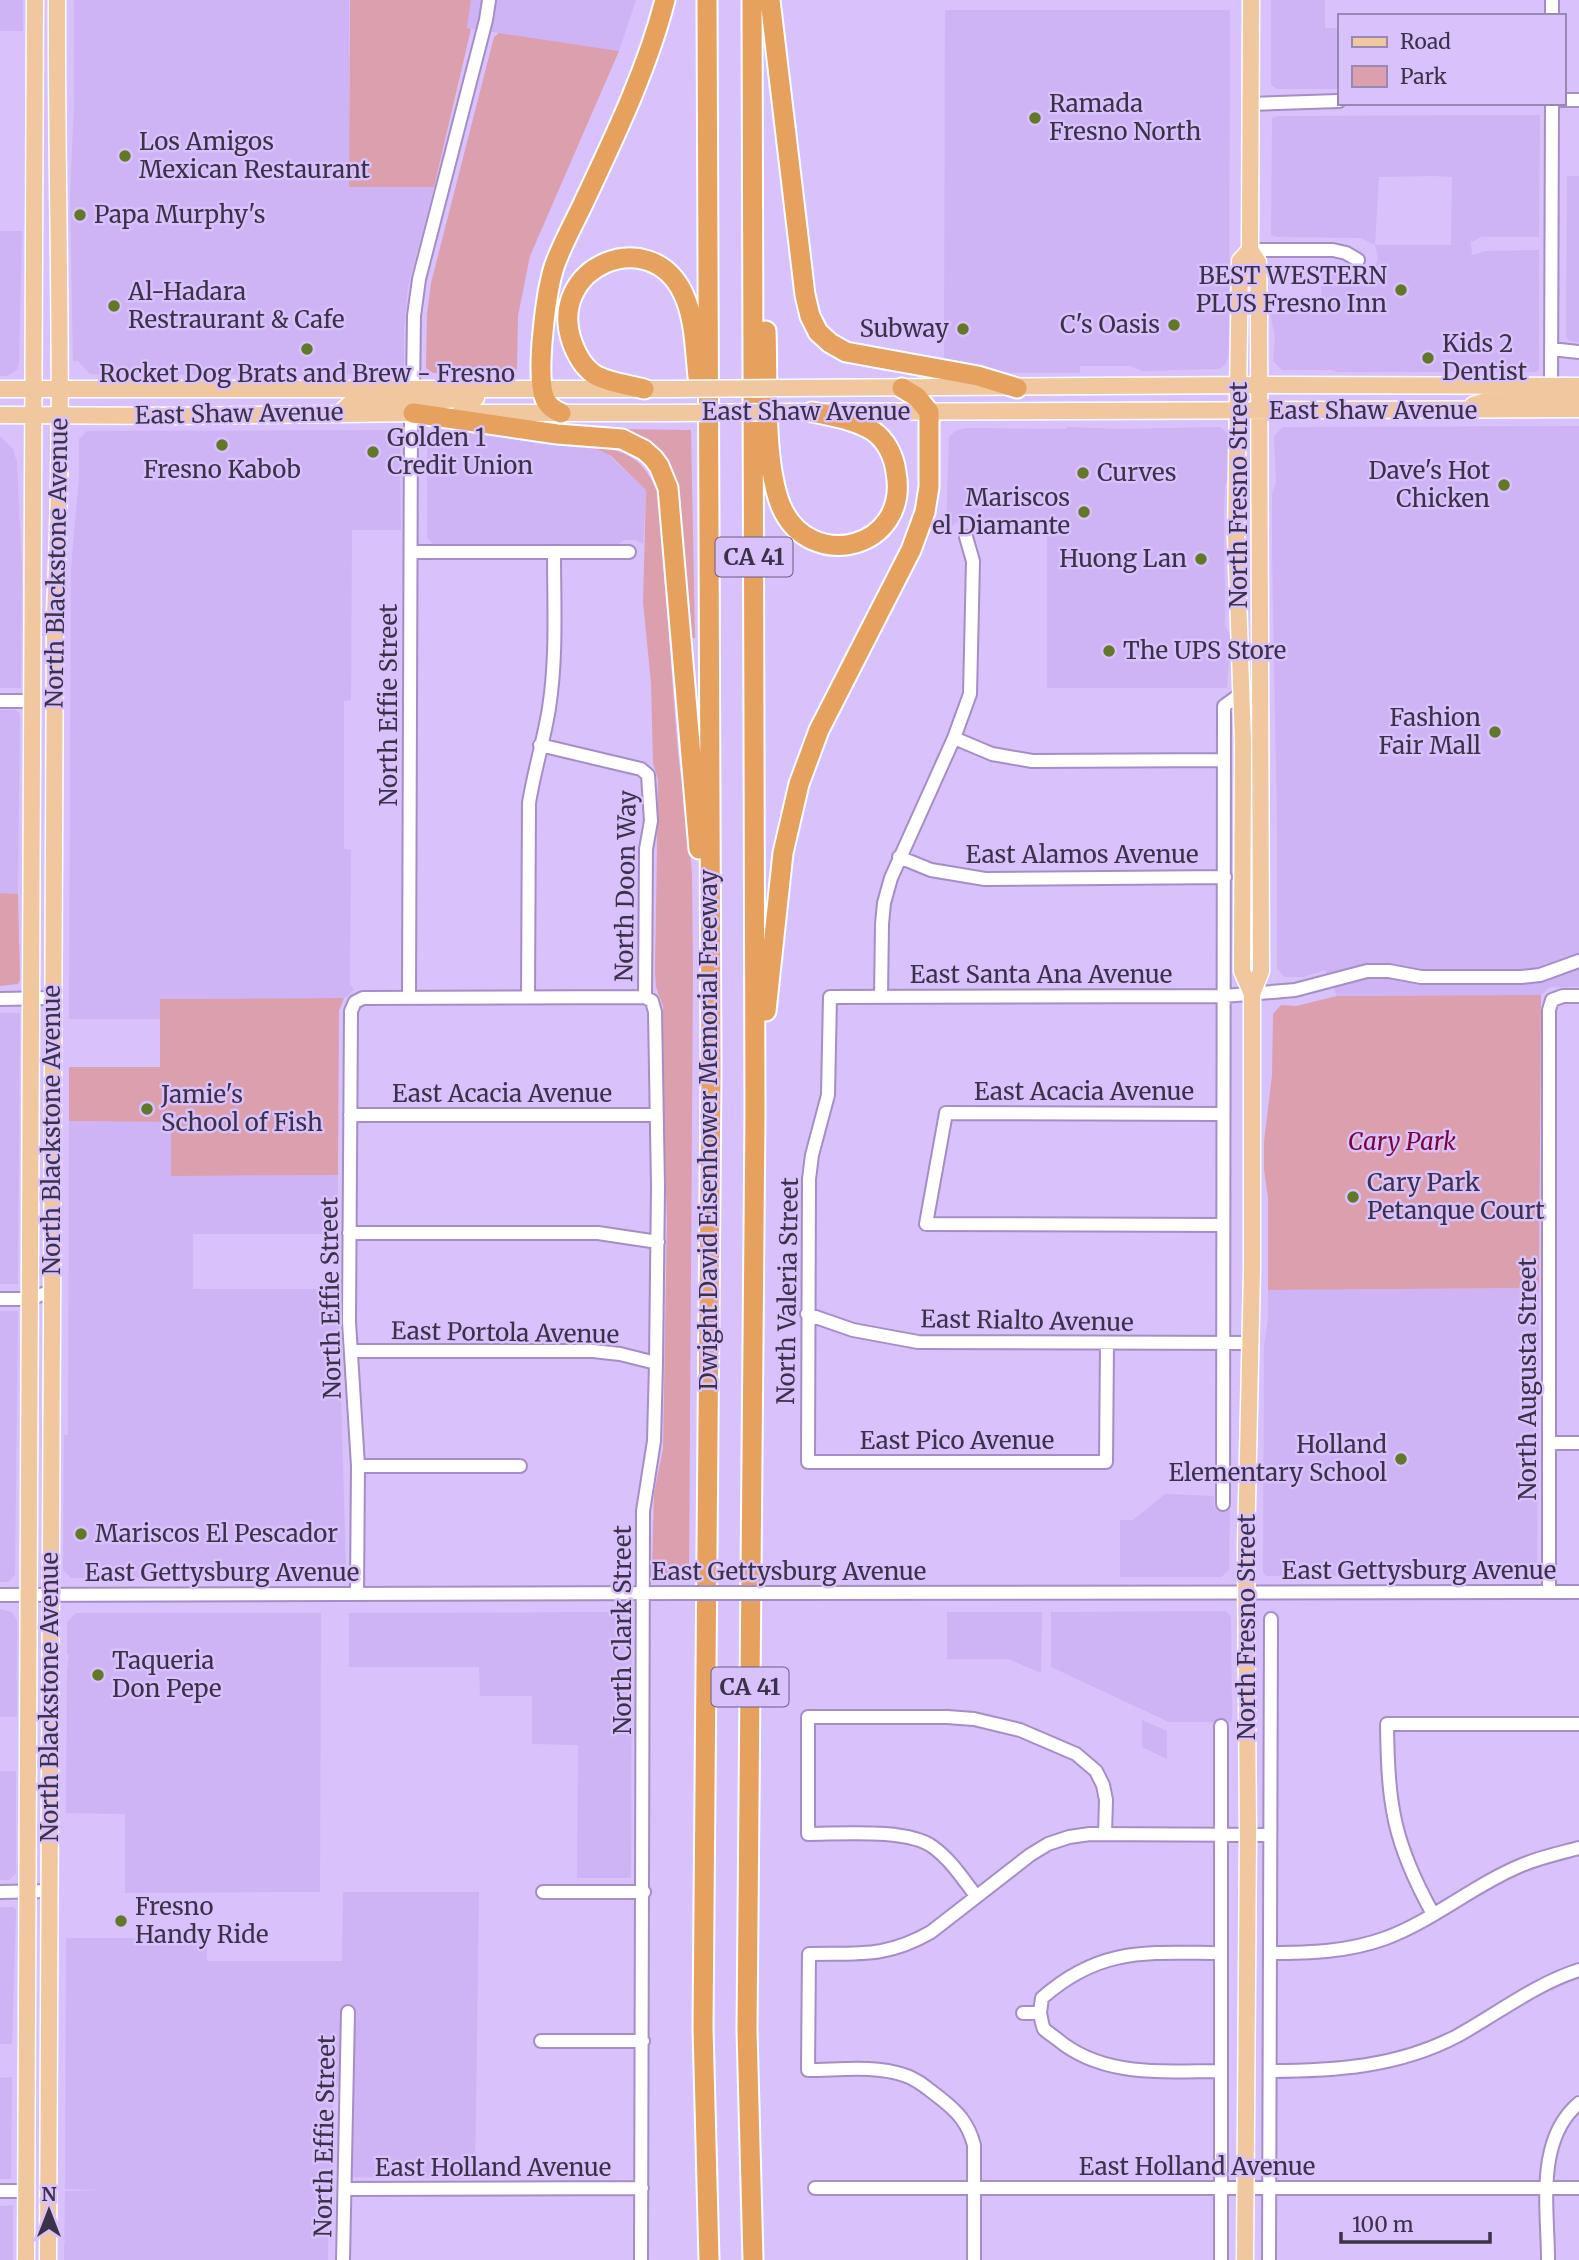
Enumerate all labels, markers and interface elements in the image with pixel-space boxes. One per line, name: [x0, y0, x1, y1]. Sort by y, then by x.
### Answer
legend: [1338, 14, 1565, 105]
text: Road: [1400, 28, 1451, 55]
text: Park: [1400, 63, 1447, 90]
place label: Ramada Fresno North: [1049, 88, 1201, 147]
marker: Ramada Fresno North: [1027, 110, 1043, 126]
place label: Los Amigos Mexican Restaurant: [139, 126, 371, 185]
marker: Los Amigos Mexican Restaurant: [117, 148, 133, 164]
place label: Papa Murphy's: [94, 199, 266, 230]
marker: Papa Murphy's: [72, 207, 88, 223]
place label: BEST WESTERN PLUS Fresno Inn: [1196, 260, 1387, 319]
place label: Al-Hadara Restraurant & Cafe: [127, 276, 344, 335]
marker: BEST WESTERN PLUS Fresno Inn: [1393, 282, 1409, 298]
marker: Al-Hadara Restraurant & Cafe: [106, 298, 122, 314]
place label: C's Oasis: [1060, 309, 1160, 340]
place label: Subway: [859, 313, 949, 344]
marker: C's Oasis: [1166, 317, 1182, 333]
marker: Subway: [955, 321, 971, 337]
place label: Kids 2 Dentist: [1442, 328, 1528, 387]
marker: Rocket Dog Brats and Brew - Fresno: [299, 341, 315, 357]
marker: Kids 2 Dentist: [1420, 350, 1436, 366]
place label: Rocket Dog Brats and Brew - Fresno: [99, 358, 515, 389]
street label: North Fresno Street: [1223, 381, 1254, 608]
street label: East Shaw Avenue: [1269, 395, 1477, 426]
street label: East Shaw Avenue: [134, 396, 344, 431]
street label: East Shaw Avenue: [702, 396, 910, 427]
street label: North Blackstone Avenue: [38, 418, 75, 708]
place label: Golden 1 Credit Union: [387, 422, 533, 481]
marker: Fresno Kabob: [214, 437, 230, 453]
marker: Golden 1 Credit Union: [365, 444, 381, 460]
place label: Fresno Kabob: [143, 454, 301, 485]
place label: Dave's Hot Chicken: [1369, 455, 1491, 514]
place label: Curves: [1097, 457, 1177, 488]
marker: Curves: [1075, 465, 1091, 481]
marker: Dave's Hot Chicken: [1496, 477, 1512, 493]
place label: Mariscos el Diamante: [932, 482, 1070, 541]
marker: Mariscos el Diamante: [1076, 504, 1092, 520]
road number: CA 41: [716, 538, 792, 576]
place label: Huong Lan: [1059, 543, 1187, 574]
marker: Huong Lan: [1193, 551, 1209, 567]
street label: North Effie Street: [373, 603, 404, 806]
place label: The UPS Store: [1123, 635, 1286, 666]
marker: The UPS Store: [1101, 643, 1117, 659]
place label: Fashion Fair Mall: [1378, 702, 1481, 761]
marker: Fashion Fair Mall: [1487, 724, 1503, 740]
street label: North Doon Way: [608, 790, 643, 982]
street label: East Alamos Avenue: [966, 839, 1198, 870]
street label: Dwight David Eisenhower Memorial Freeway: [693, 870, 724, 1390]
street label: East Santa Ana Avenue: [910, 959, 1172, 990]
street label: North Blackstone Avenue: [36, 985, 67, 1275]
street label: East Acacia Avenue: [974, 1076, 1194, 1107]
street label: East Acacia Avenue: [392, 1078, 612, 1109]
place label: Jamie's School of Fish: [160, 1079, 323, 1138]
marker: Jamie's School of Fish: [139, 1101, 155, 1117]
park label: Cary Park: [1348, 1126, 1456, 1157]
place label: Cary Park Petanque Court: [1367, 1167, 1545, 1226]
street label: North Valeria Street: [770, 1176, 805, 1405]
marker: Cary Park Petanque Court: [1345, 1189, 1361, 1205]
street label: North Effie Street: [313, 1196, 348, 1400]
street label: North Augusta Street: [1512, 1257, 1543, 1501]
street label: East Rialto Avenue: [920, 1303, 1134, 1338]
street label: East Portola Avenue: [391, 1315, 620, 1350]
street label: East Pico Avenue: [860, 1425, 1054, 1456]
place label: Holland Elementary School: [1168, 1429, 1387, 1488]
marker: Holland Elementary School: [1393, 1451, 1409, 1467]
street label: North Fresno Street: [1231, 1513, 1262, 1740]
place label: Mariscos El Pescador: [95, 1518, 338, 1549]
street label: North Clark Street: [607, 1525, 638, 1735]
marker: Mariscos El Pescador: [73, 1526, 89, 1542]
street label: North Blackstone Avenue: [34, 1552, 65, 1842]
street label: East Gettysburg Avenue: [1282, 1555, 1556, 1586]
street label: East Gettysburg Avenue: [652, 1556, 926, 1587]
street label: East Gettysburg Avenue: [85, 1557, 359, 1588]
place label: Taqueria Don Pepe: [112, 1645, 222, 1704]
marker: Taqueria Don Pepe: [90, 1667, 106, 1683]
road number: CA 41: [712, 1668, 788, 1706]
place label: Fresno Handy Ride: [135, 1891, 268, 1950]
marker: Fresno Handy Ride: [113, 1913, 129, 1929]
street label: North Effie Street: [307, 2034, 342, 2238]
street label: East Holland Avenue: [1079, 2151, 1315, 2182]
street label: East Holland Avenue: [375, 2152, 611, 2183]
north arrow: [14, 2176, 84, 2246]
text: N: [41, 2182, 57, 2206]
scale bar: [1341, 2200, 1490, 2244]
text: 100 m: [1352, 2211, 1414, 2238]

